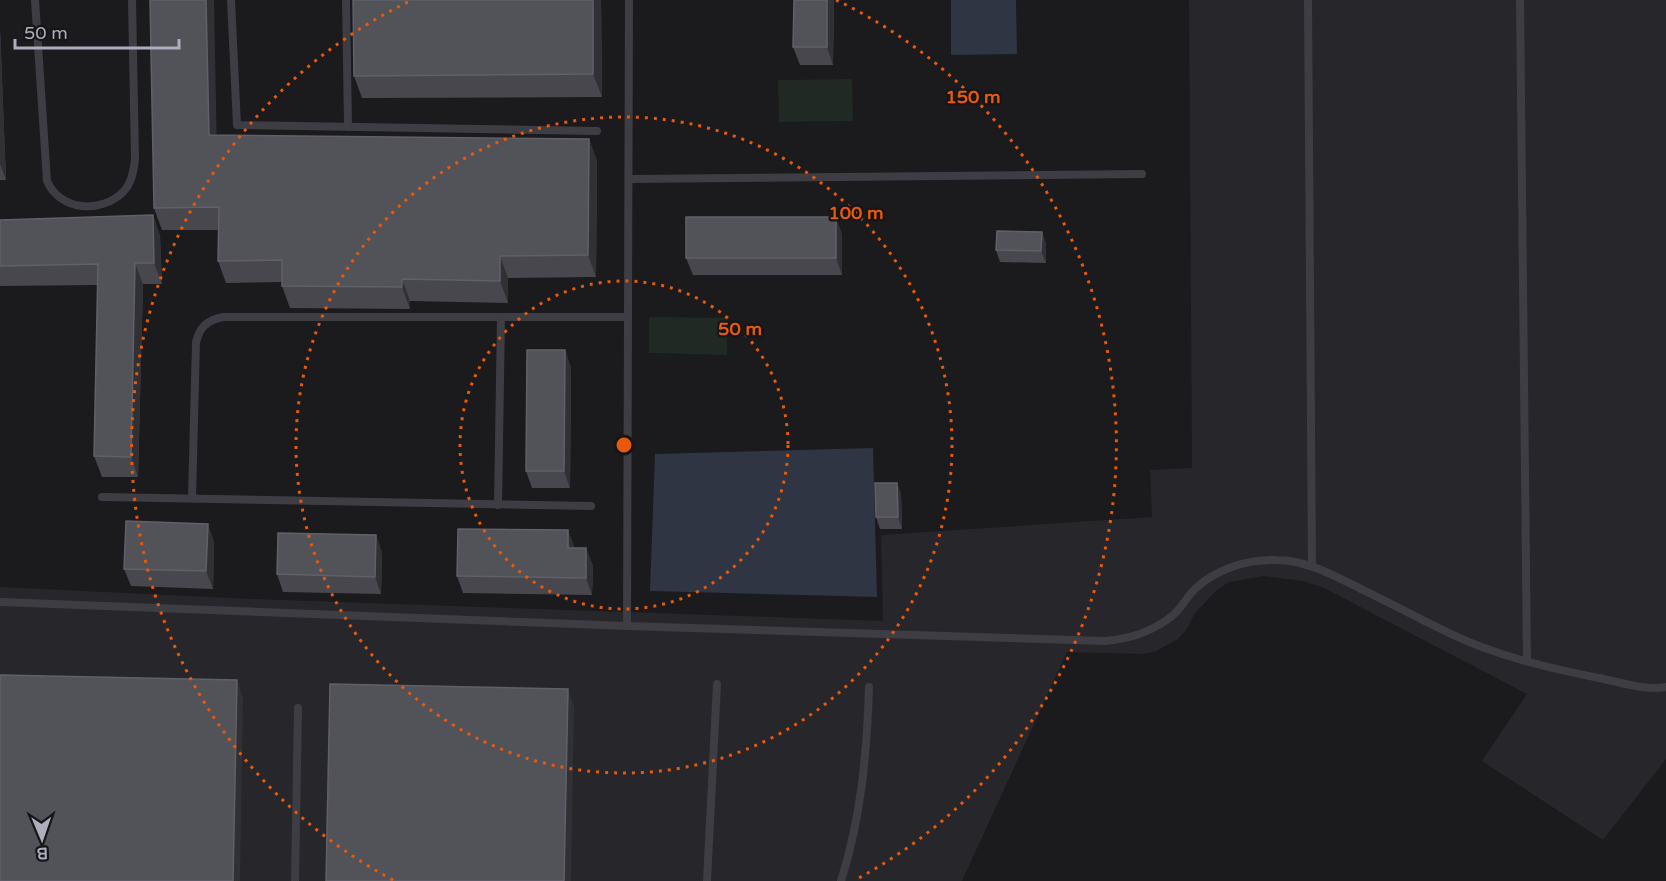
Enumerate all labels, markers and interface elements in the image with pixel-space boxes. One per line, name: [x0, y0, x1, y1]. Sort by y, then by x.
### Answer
scale bar: [15, 12, 178, 50]
text: 50 m: [24, 22, 68, 44]
text: 150 m: [945, 86, 1001, 108]
text: 100 m: [828, 202, 884, 224]
text: 50 m: [718, 318, 762, 340]
centre of rings: [614, 435, 634, 455]
north arrow: [12, 809, 72, 869]
text: B: [37, 843, 48, 863]

